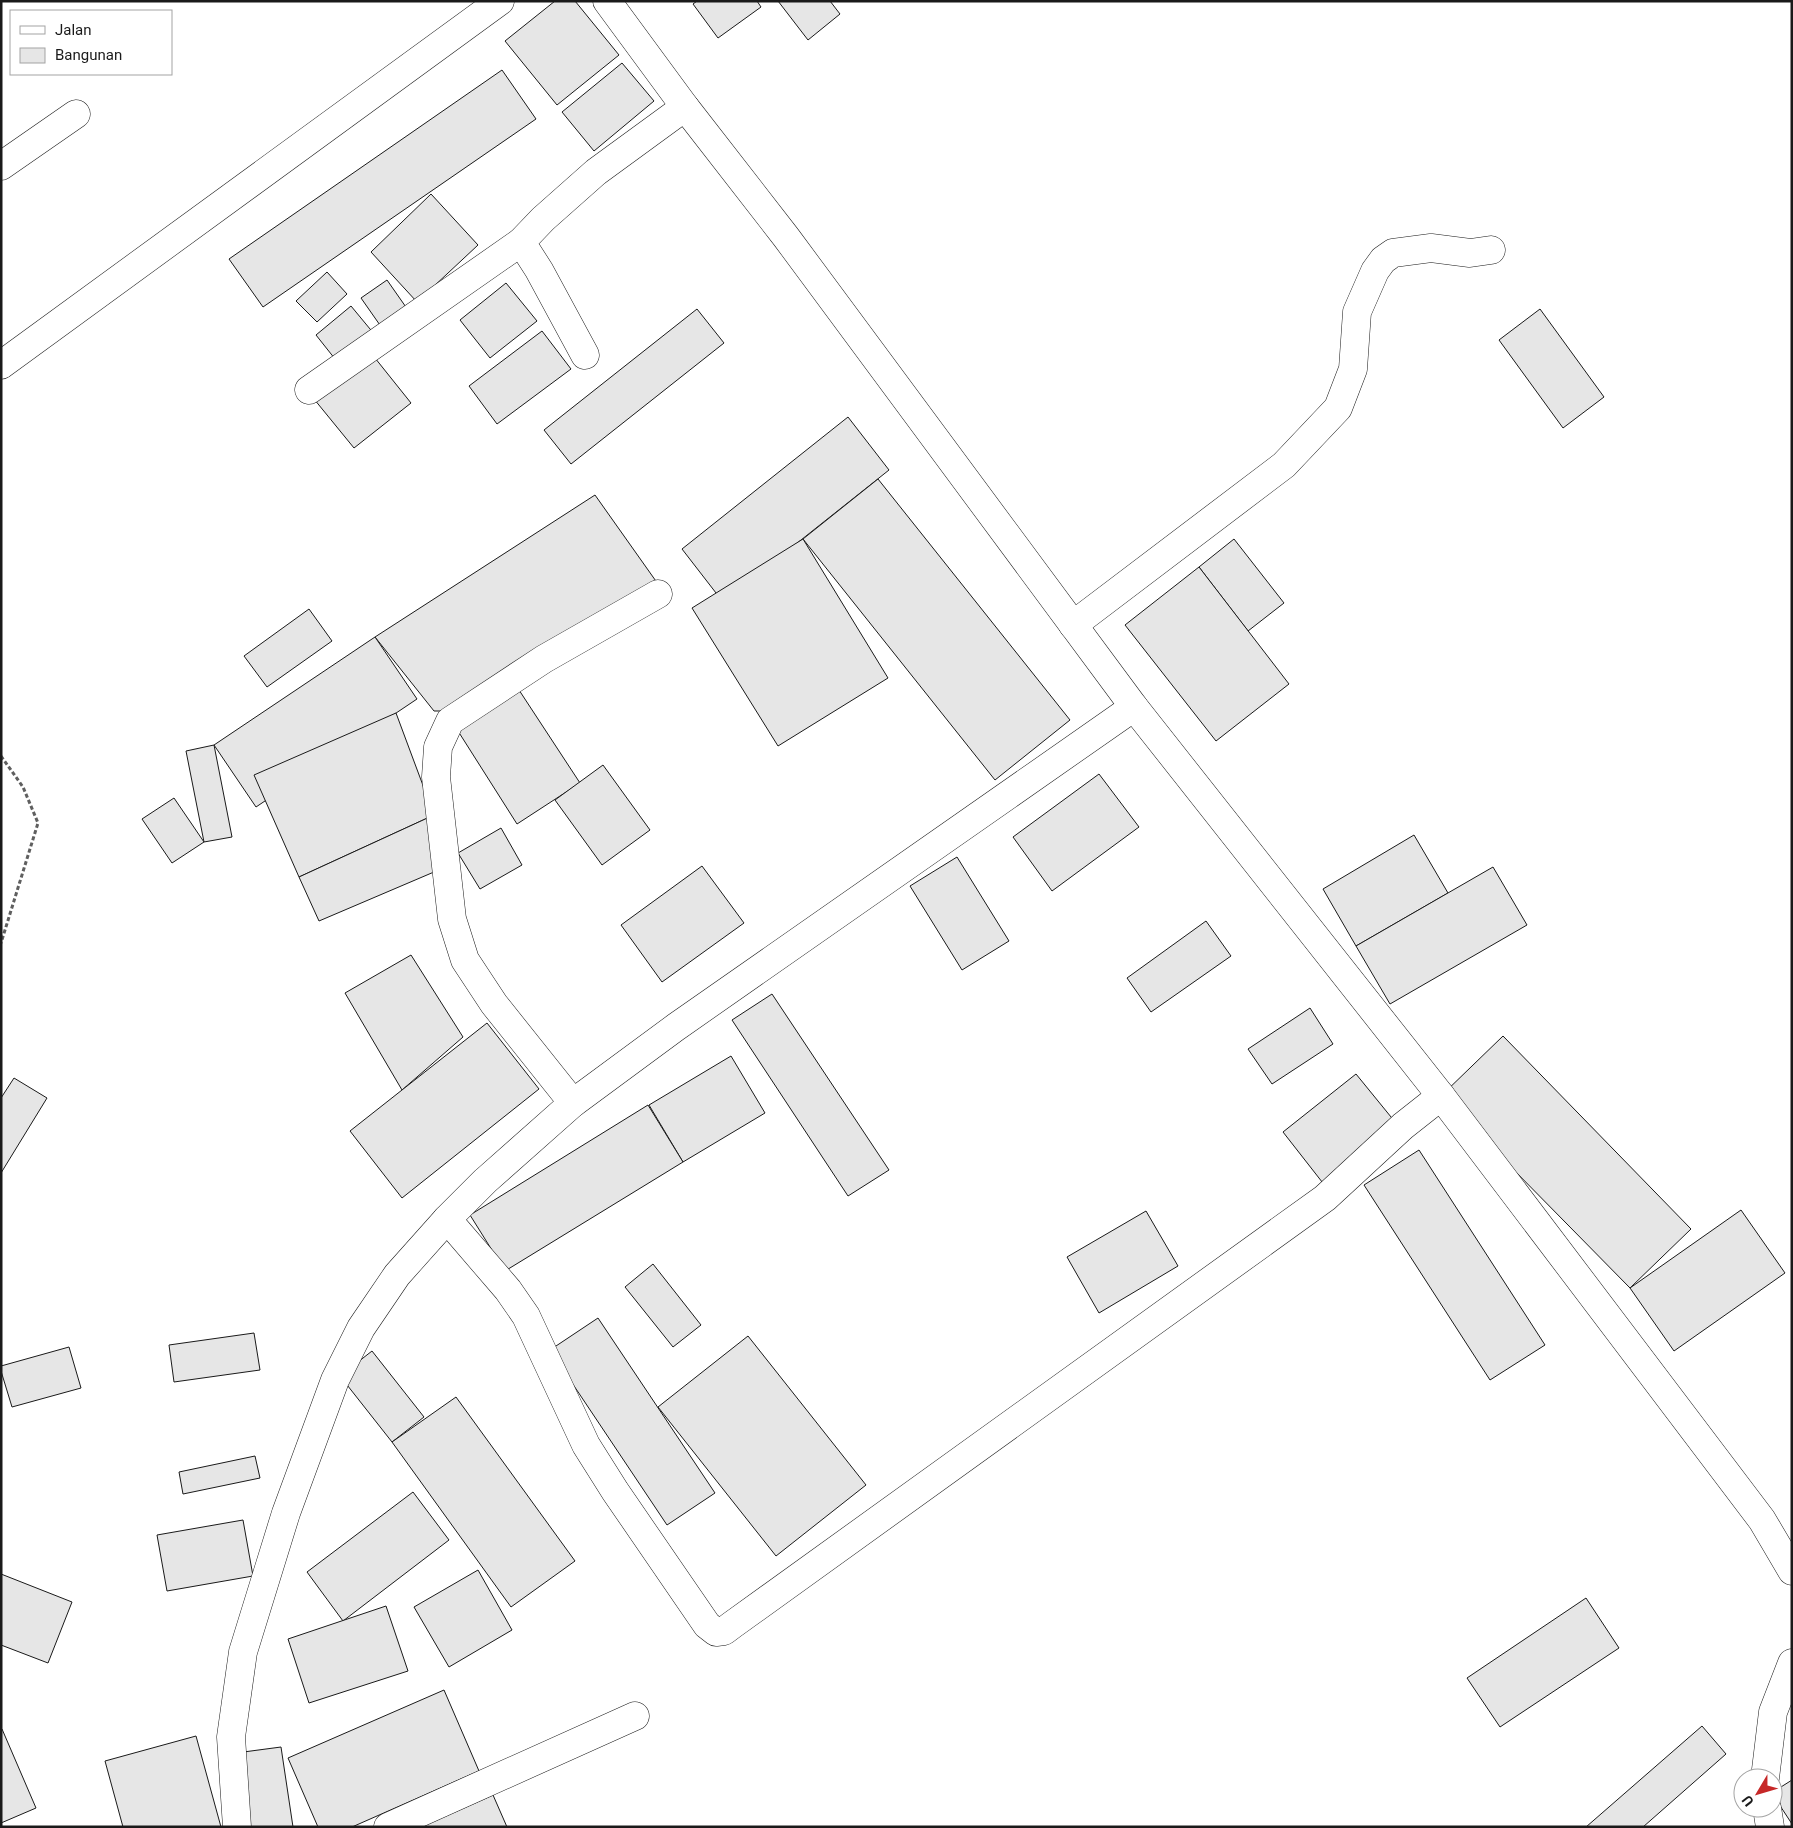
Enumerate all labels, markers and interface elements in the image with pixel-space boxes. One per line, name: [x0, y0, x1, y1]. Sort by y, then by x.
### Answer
legend: [10, 10, 172, 75]
text: Jalan: [55, 21, 92, 39]
text: Bangunan: [55, 46, 122, 64]
north arrow: [1733, 1768, 1783, 1818]
text: U: [1739, 1792, 1757, 1810]

